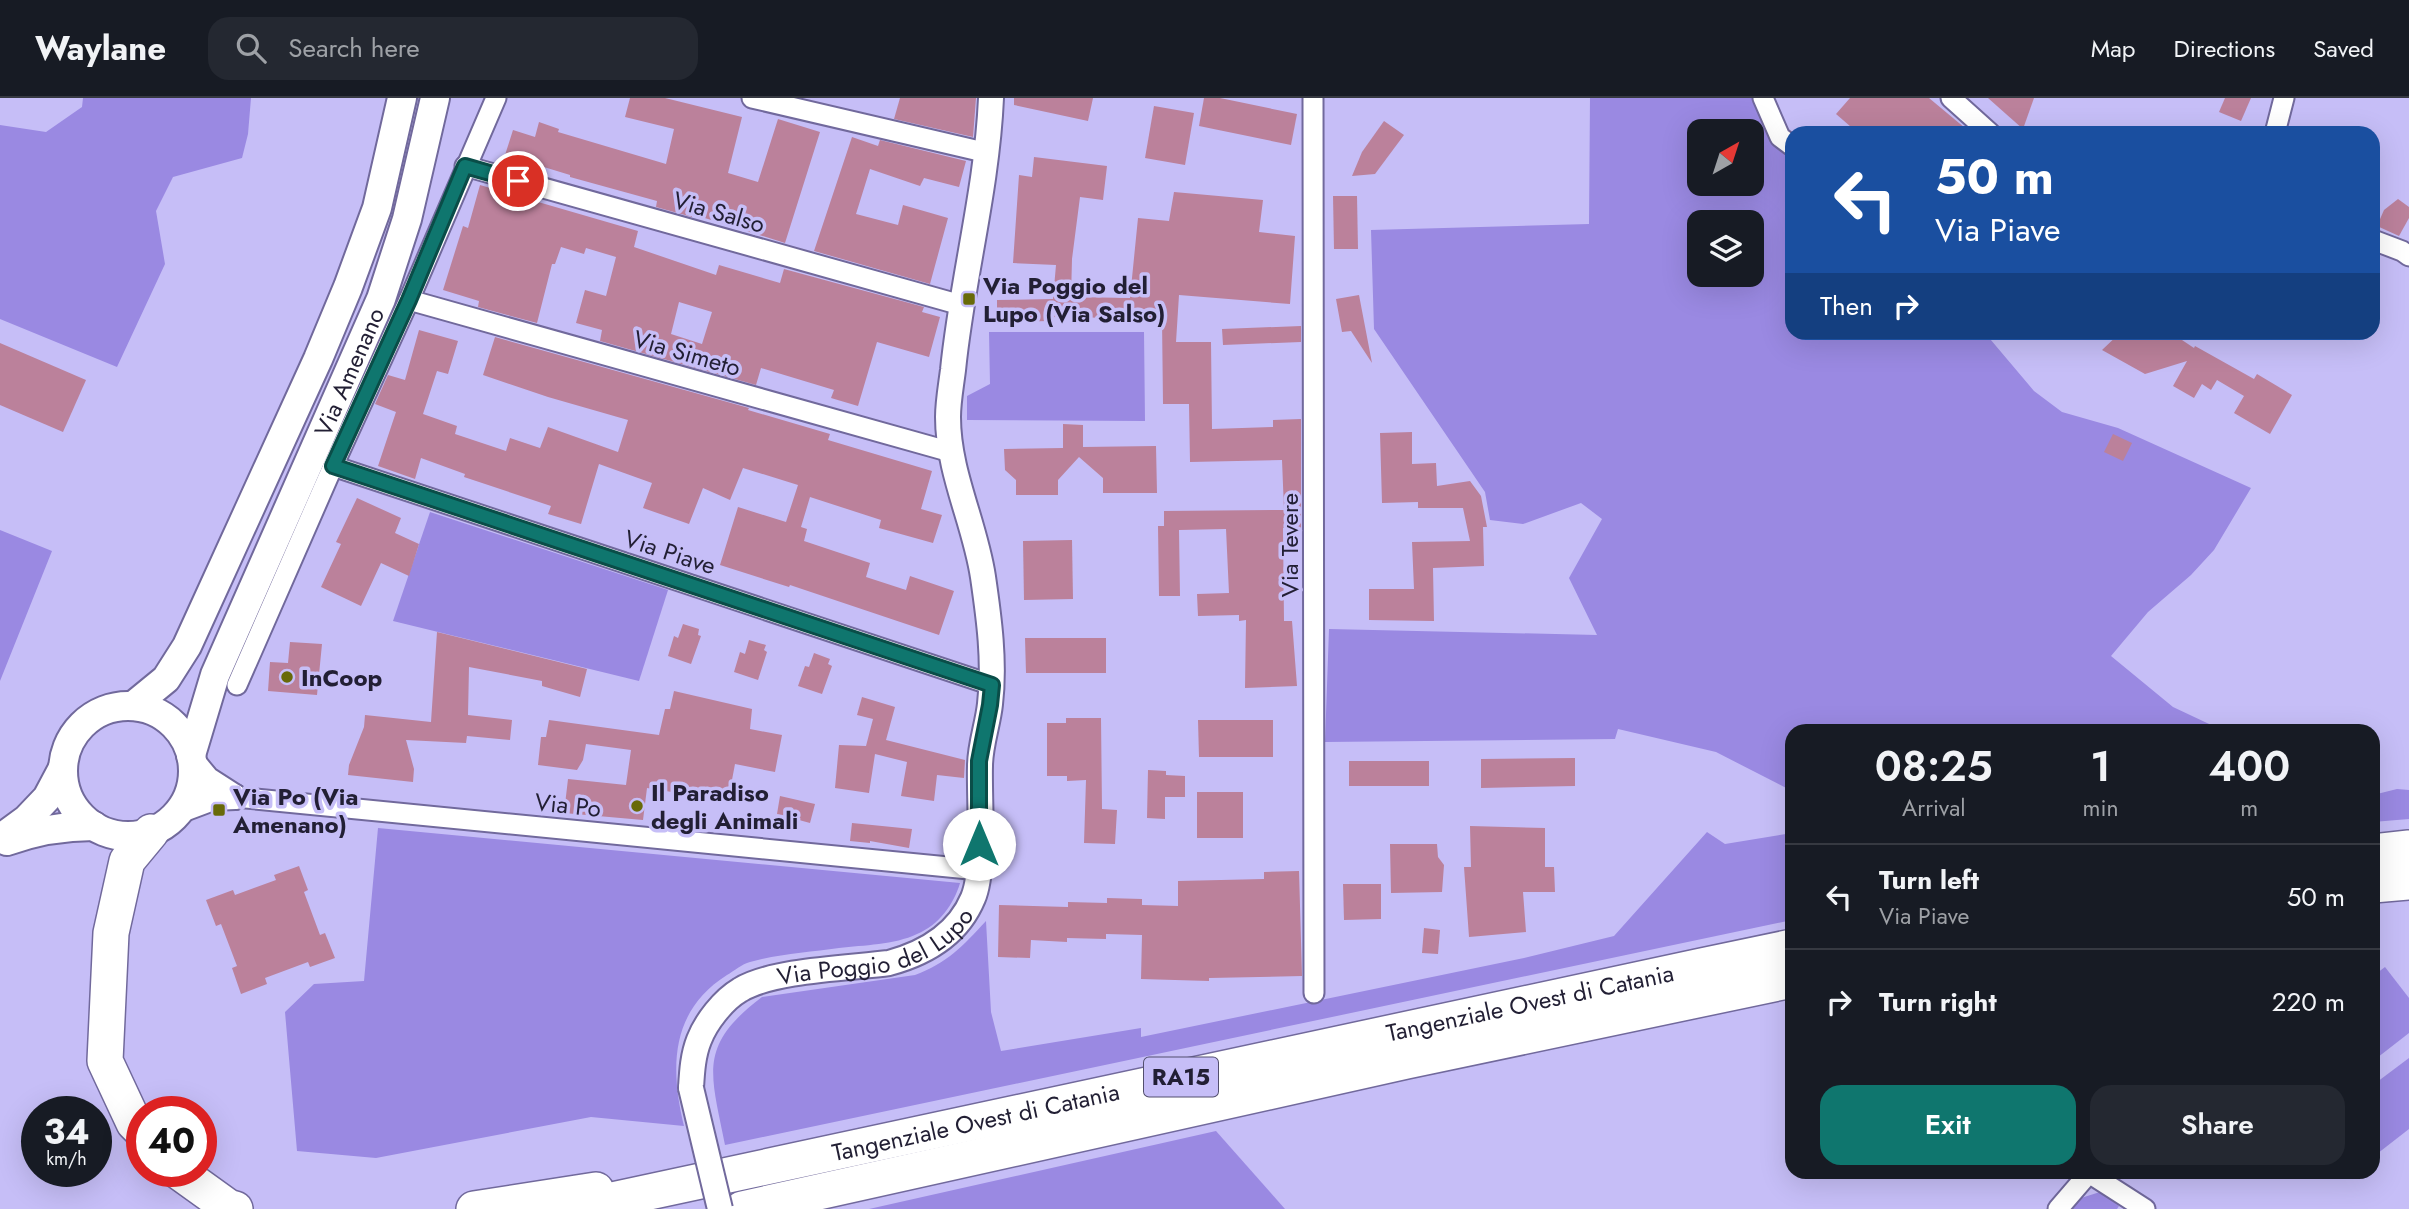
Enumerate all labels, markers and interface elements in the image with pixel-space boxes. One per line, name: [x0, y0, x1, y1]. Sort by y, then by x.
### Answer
search box: [208, 17, 698, 80]
text: Waylane: [35, 25, 166, 72]
icon: search: [232, 29, 270, 67]
text: Search here: [288, 29, 420, 67]
text: Map: [2091, 31, 2136, 66]
text: Directions: [2174, 31, 2275, 66]
text: Saved: [2313, 31, 2374, 66]
north arrow: [1687, 119, 1764, 196]
map controls: [1687, 119, 1764, 287]
text: 50 m: [1935, 142, 2054, 212]
pin: [488, 151, 548, 211]
icon: left: [1820, 154, 1911, 245]
icon: arrive: [499, 162, 537, 200]
street label: Via Salso: [669, 182, 769, 242]
text: Via Piave: [1935, 207, 2061, 253]
button: layers: [1687, 210, 1764, 287]
place label: Via Poggio del Lupo (Via Salso): [982, 268, 1165, 331]
text: Then: [1820, 287, 1873, 325]
icon: right: [1887, 287, 1925, 325]
marker: Via Poggio del Lupo (Via Salso): [961, 291, 977, 307]
street label: Via Amenano: [305, 302, 393, 442]
street label: Via Simeto: [629, 321, 745, 385]
street label: Via Tevere: [1272, 493, 1307, 597]
street label: Via Piave: [620, 521, 720, 583]
place label: InCoop: [301, 660, 383, 695]
marker: InCoop: [279, 669, 295, 685]
text: 08:25: [1875, 736, 1993, 797]
text: 1: [2090, 736, 2111, 797]
text: 400: [2208, 736, 2290, 797]
place label: Il Paradiso degli Animali: [651, 775, 798, 838]
place label: Via Po (Via Amenano): [232, 779, 358, 842]
street label: Via Po: [533, 784, 603, 826]
text: Arrival: [1902, 791, 1966, 825]
text: min: [2083, 791, 2119, 825]
text: m: [2240, 791, 2258, 825]
marker: Il Paradiso degli Animali: [629, 798, 645, 814]
marker: Via Po (Via Amenano): [211, 802, 227, 818]
position arrow: [942, 807, 1016, 881]
text: Turn left: [1879, 861, 1979, 899]
icon: left: [1820, 878, 1858, 916]
text: 50 m: [2287, 878, 2345, 916]
text: Via Piave: [1879, 899, 1969, 933]
street label: Via Poggio del Lupo: [774, 900, 982, 994]
street label: Tangenziale Ovest di Catania: [1383, 955, 1677, 1050]
icon: right: [1820, 983, 1858, 1021]
text: Turn right: [1879, 983, 1997, 1021]
text: 220 m: [2272, 983, 2345, 1021]
road number: RA15: [1144, 1058, 1218, 1096]
street label: Tangenziale Ovest di Catania: [829, 1074, 1123, 1170]
button: Exit: [1820, 1085, 2076, 1165]
button: Share: [2090, 1085, 2345, 1165]
speed limit sign: 40: [126, 1096, 217, 1187]
text: 34: [43, 1107, 90, 1157]
text: km/h: [46, 1146, 87, 1172]

